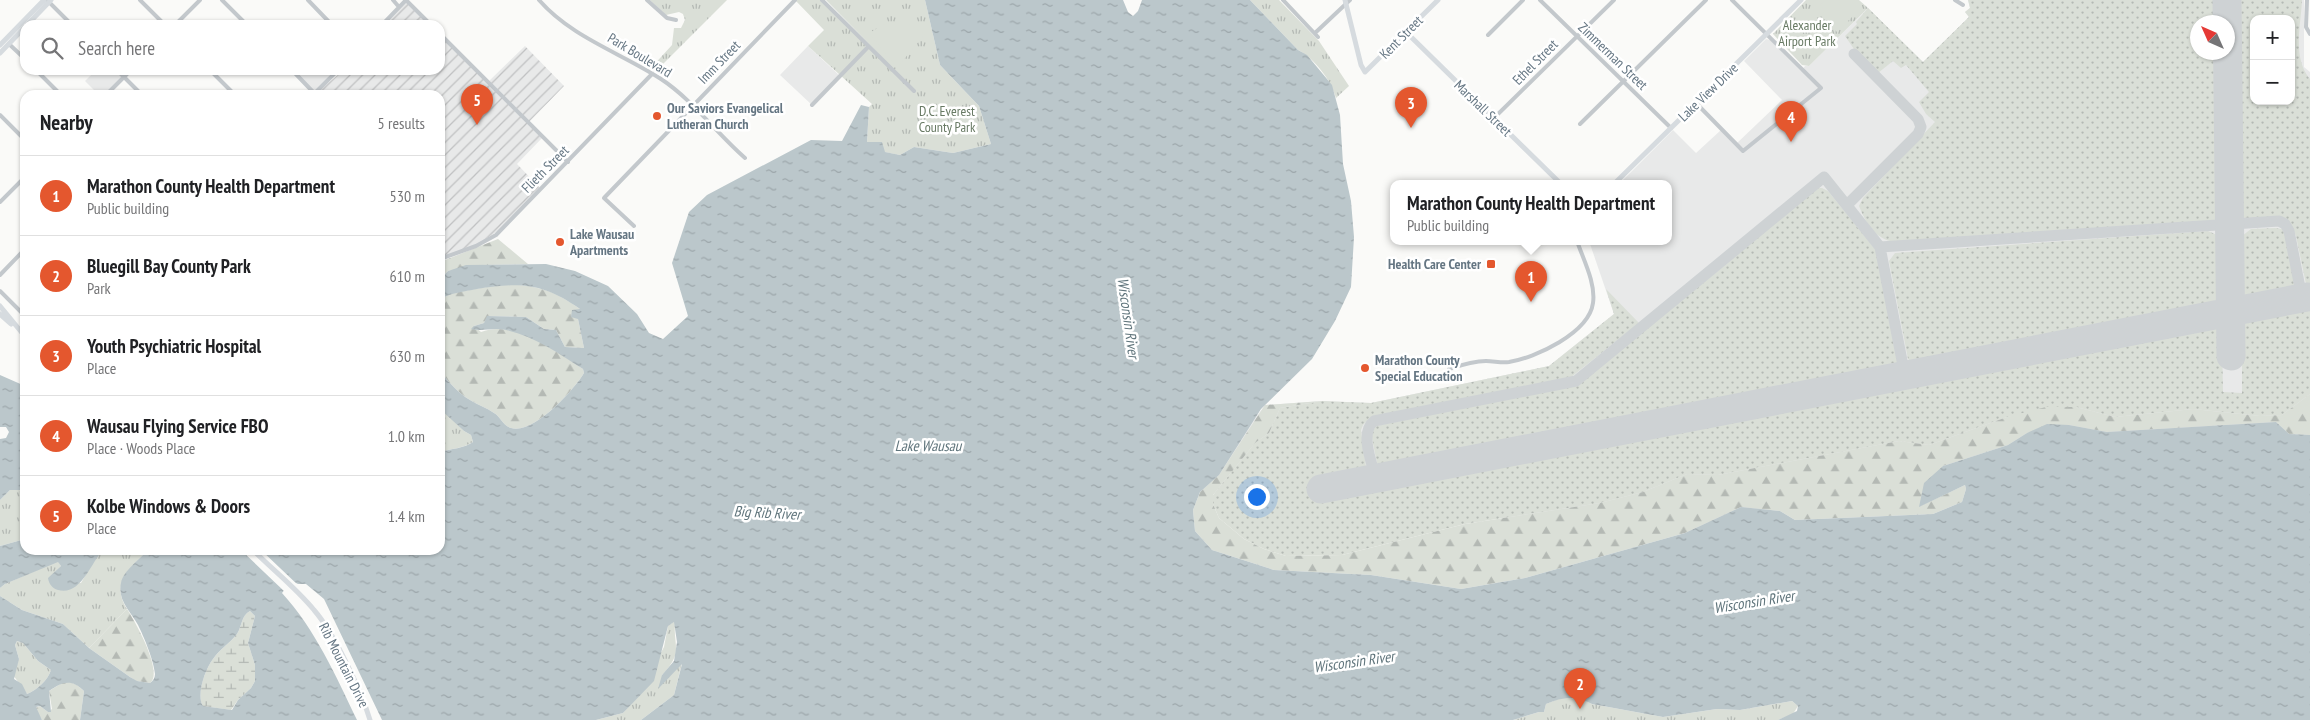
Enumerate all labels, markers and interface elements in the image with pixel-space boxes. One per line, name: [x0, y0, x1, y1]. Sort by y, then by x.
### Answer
street label: Kent Street: [1376, 11, 1427, 62]
north arrow: [2190, 15, 2235, 60]
map controls: [2250, 15, 2295, 105]
button: +: [2250, 15, 2295, 60]
park label: Alexander Airport Park: [1778, 16, 1836, 50]
street label: Zimmerman Street: [1574, 18, 1652, 94]
search box: [20, 20, 445, 75]
street label: Park Boulevard: [605, 29, 675, 81]
icon: search: [38, 34, 66, 62]
street label: Ethel Street: [1508, 35, 1562, 89]
text: Search here: [78, 36, 155, 60]
street label: Imm Street: [694, 36, 744, 87]
street label: Lake View Drive: [1674, 59, 1742, 125]
button: −: [2250, 60, 2295, 105]
street label: Marshall Street: [1450, 76, 1516, 140]
pin: 5: [461, 84, 493, 125]
pin: 3: [1395, 87, 1427, 128]
place label: Our Saviors Evangelical Lutheran Church: [667, 99, 784, 133]
pin: 4: [1775, 101, 1807, 142]
park label: D.C. Everest County Park: [919, 102, 976, 136]
text: Nearby: [40, 109, 93, 136]
marker: Our Saviors Evangelical Lutheran Church: [651, 110, 663, 122]
text: 5 results: [378, 113, 425, 133]
street label: Flieth Street: [517, 141, 573, 197]
text: Marathon County Health Department: [87, 174, 335, 198]
popup: [1390, 180, 1672, 245]
text: 1: [52, 186, 60, 206]
text: 530 m: [390, 186, 425, 206]
text: Marathon County Health Department: [1407, 191, 1655, 215]
text: Public building: [87, 198, 169, 218]
text: Public building: [1407, 215, 1489, 235]
place label: Lake Wausau Apartments: [569, 225, 634, 259]
marker: Lake Wausau Apartments: [554, 236, 566, 248]
text: Bluegill Bay County Park: [87, 254, 251, 278]
place label: Health Care Center: [1388, 255, 1482, 273]
marker: Health Care Center: [1485, 258, 1497, 270]
pin: 1: [1515, 261, 1547, 302]
text: 2: [52, 266, 60, 286]
text: 610 m: [390, 266, 425, 286]
water label: Wisconsin River: [1113, 276, 1144, 361]
text: Park: [87, 278, 111, 298]
text: Youth Psychiatric Hospital: [87, 334, 261, 358]
text: 3: [52, 346, 60, 366]
text: 630 m: [390, 346, 425, 366]
place label: Marathon County Special Education: [1375, 351, 1462, 385]
text: Place: [87, 358, 116, 378]
marker: Marathon County Special Education: [1359, 362, 1371, 374]
text: Wausau Flying Service FBO: [87, 414, 268, 438]
text: 4: [52, 426, 60, 446]
text: 1.0 km: [388, 426, 425, 446]
water label: Lake Wausau: [895, 436, 963, 455]
text: Place · Woods Place: [87, 438, 195, 458]
your location: [1244, 484, 1270, 510]
text: Kolbe Windows & Doors: [87, 494, 250, 518]
water label: Big Rib River: [733, 501, 803, 524]
text: 5: [52, 506, 60, 526]
text: 1.4 km: [388, 506, 425, 526]
text: Place: [87, 518, 116, 538]
water label: Wisconsin River: [1712, 585, 1797, 617]
street label: Rib Mountain Drive: [315, 619, 373, 711]
water label: Wisconsin River: [1312, 646, 1397, 677]
pin: 2: [1564, 668, 1596, 709]

